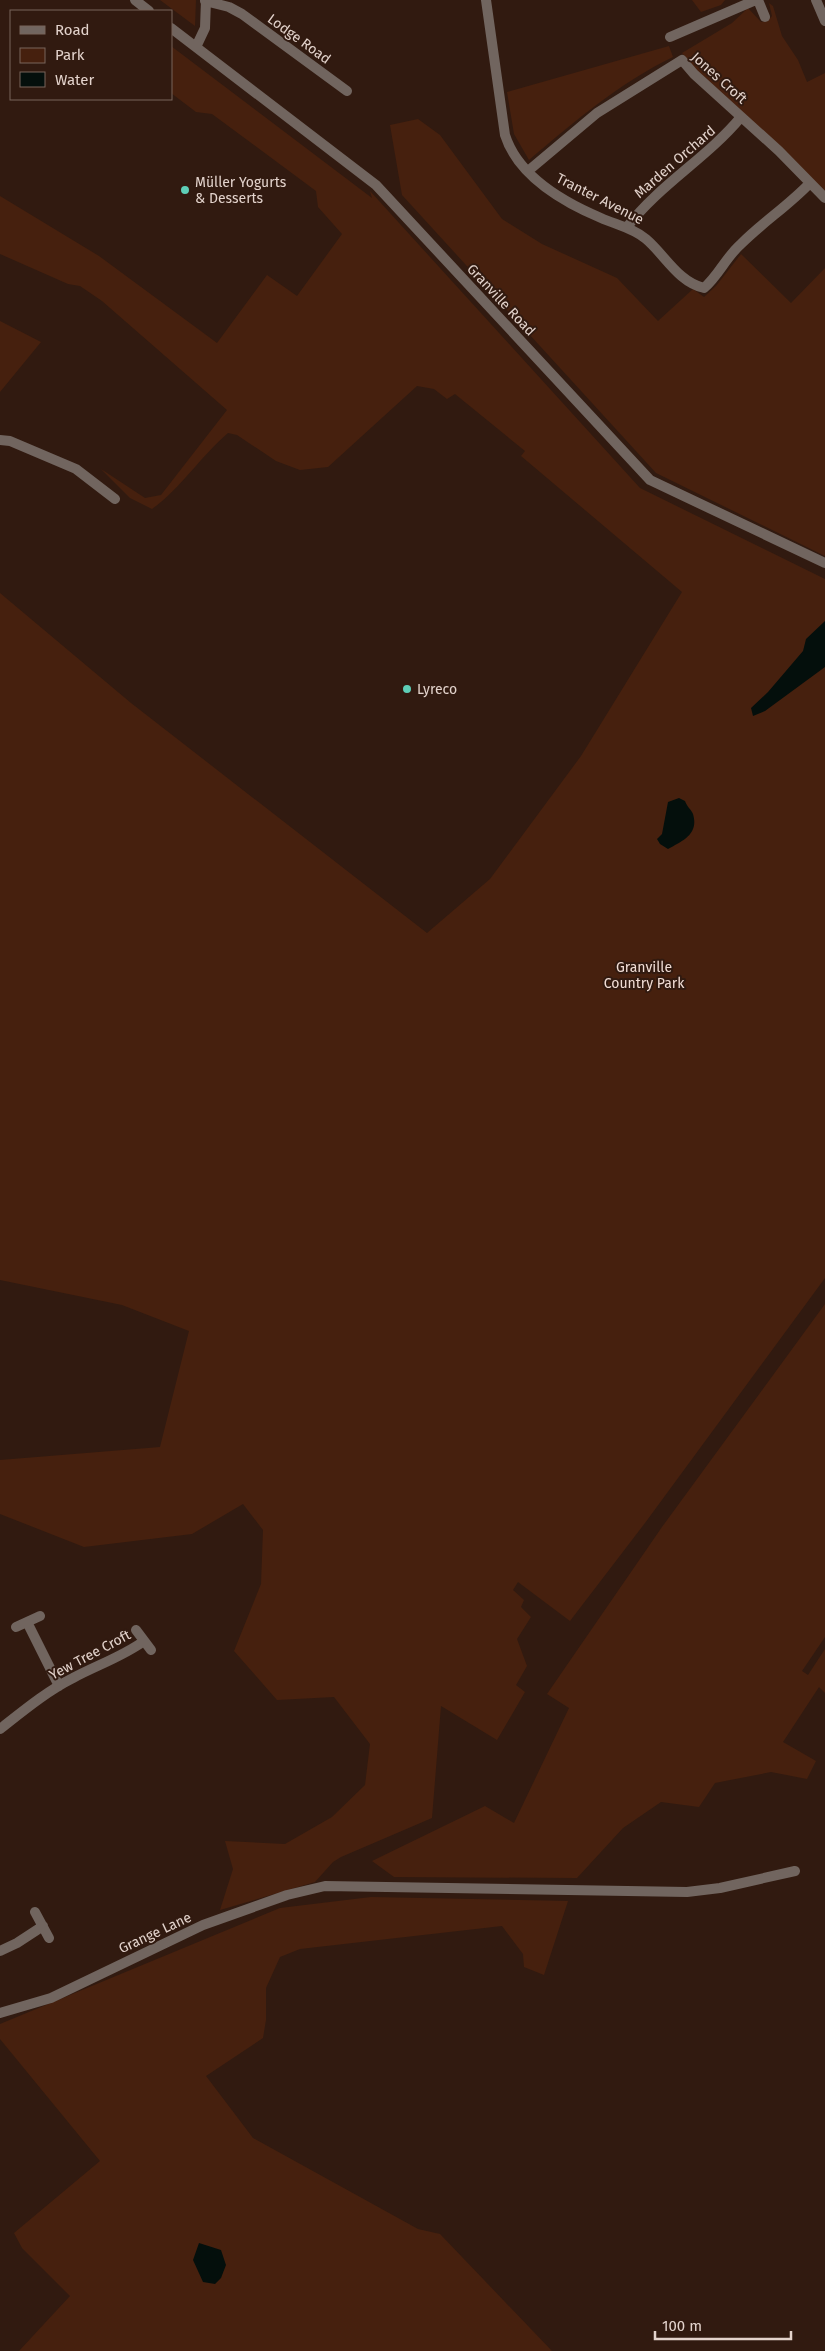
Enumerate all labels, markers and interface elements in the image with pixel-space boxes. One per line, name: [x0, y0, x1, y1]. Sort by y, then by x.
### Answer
legend: [10, 10, 172, 100]
street label: Lodge Road: [264, 10, 334, 68]
text: Road: [55, 21, 90, 39]
text: Park: [55, 46, 85, 64]
street label: Jones Croft: [688, 49, 751, 108]
text: Water: [55, 71, 94, 89]
street label: Marden Orchard: [631, 122, 719, 202]
street label: Tranter Avenue: [554, 170, 646, 228]
place label: Müller Yogurts & Desserts: [195, 174, 287, 207]
marker: Müller Yogurts & Desserts: [179, 184, 191, 196]
street label: Granville Road: [463, 261, 539, 339]
place label: Lyreco: [417, 681, 457, 698]
marker: Lyreco: [401, 683, 413, 695]
park label: Granville Country Park: [604, 959, 685, 992]
street label: Yew Tree Croft: [46, 1626, 134, 1684]
street label: Grange Lane: [116, 1909, 194, 1957]
scale bar: [655, 2308, 791, 2340]
text: 100 m: [662, 2317, 702, 2335]

